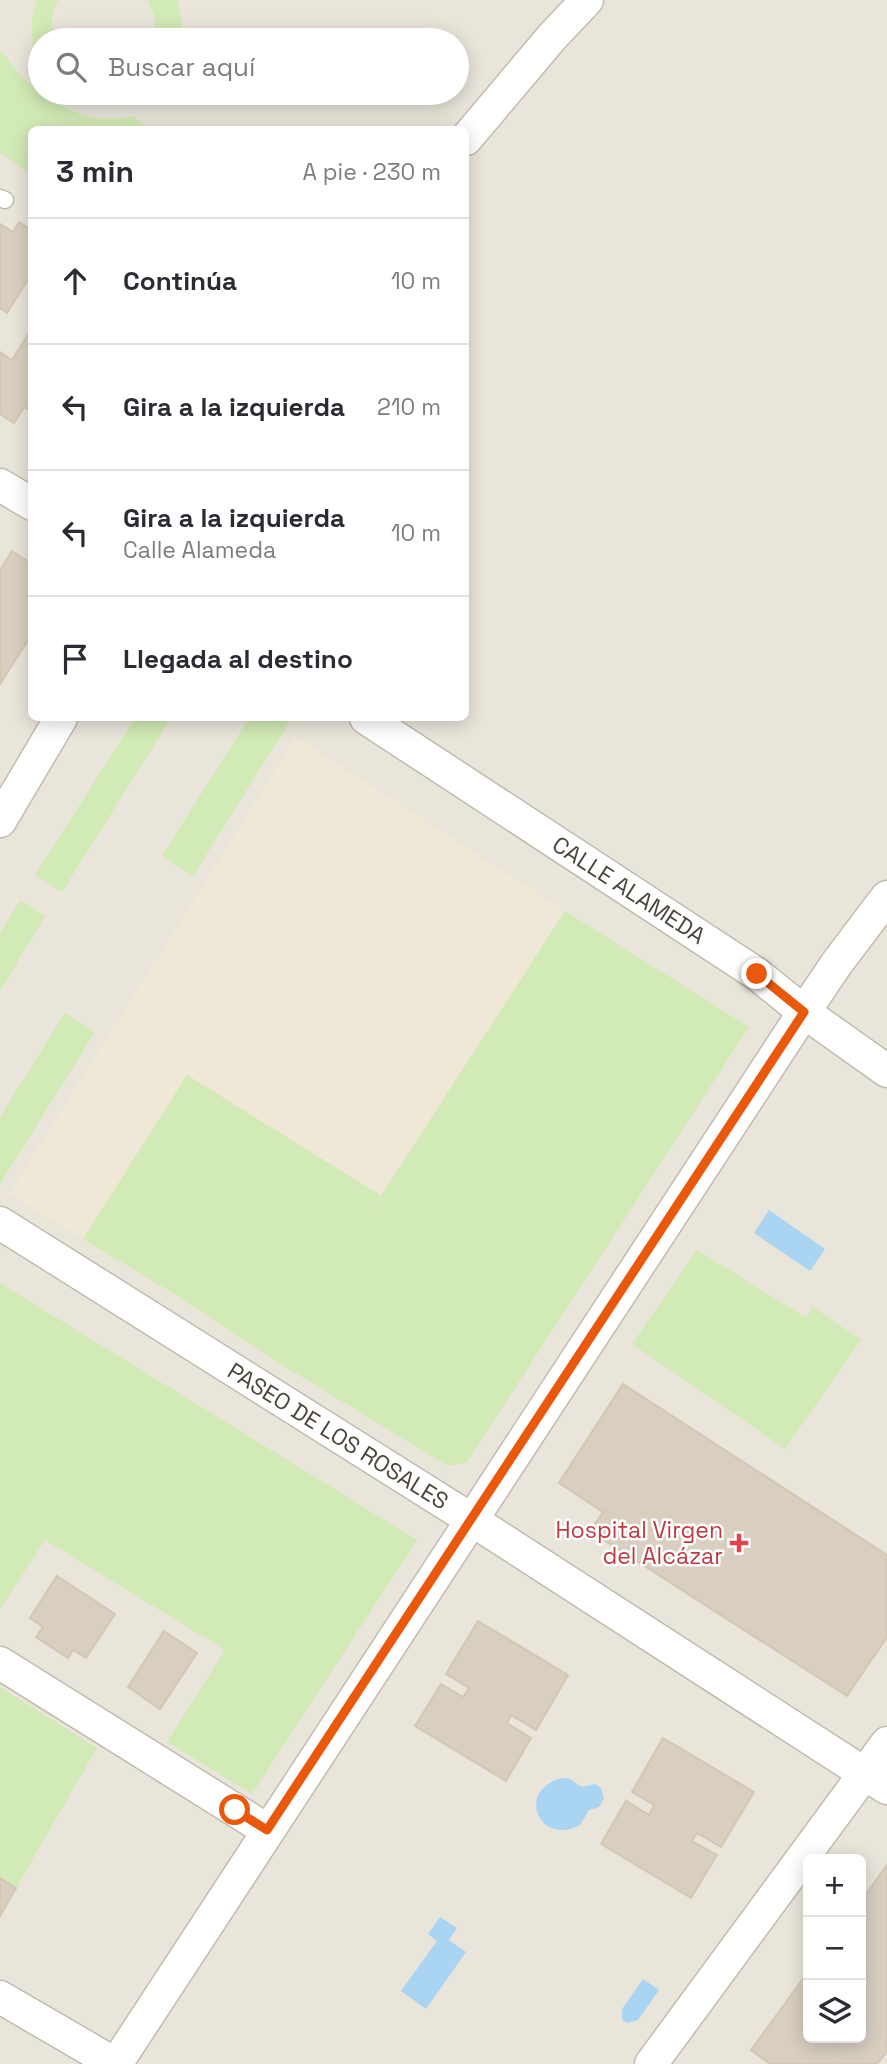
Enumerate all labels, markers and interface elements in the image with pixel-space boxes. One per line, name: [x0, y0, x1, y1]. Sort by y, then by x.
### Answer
search box: [28, 28, 469, 105]
icon: search: [52, 48, 90, 86]
text: Buscar aquí: [108, 50, 255, 84]
text: 3 min: [56, 152, 134, 191]
text: A pie · 230 m: [303, 157, 441, 187]
icon: ahead: [56, 262, 94, 300]
text: Continúa: [123, 264, 237, 298]
text: 10 m: [391, 266, 441, 296]
icon: left: [56, 388, 94, 426]
text: Gira a la izquierda: [123, 390, 345, 424]
text: 210 m: [377, 392, 441, 422]
text: Gira a la izquierda: [123, 501, 345, 535]
icon: left: [56, 514, 94, 552]
text: 10 m: [391, 518, 441, 548]
text: Calle Alameda: [123, 535, 276, 565]
icon: arrive: [56, 640, 94, 678]
text: Llegada al destino: [123, 642, 353, 676]
street label: CALLE ALAMEDA: [547, 829, 711, 951]
route end: [741, 958, 772, 989]
street label: PASEO DE LOS ROSALES: [222, 1356, 454, 1516]
place label: Hospital Virgen del Alcázar: [556, 1515, 723, 1571]
marker: Hospital Virgen del Alcázar: [729, 1533, 749, 1553]
route start: [219, 1794, 250, 1825]
map controls: [803, 1854, 866, 2043]
button: +: [803, 1854, 866, 1917]
button: −: [803, 1917, 866, 1980]
button: layers: [803, 1980, 866, 2043]

